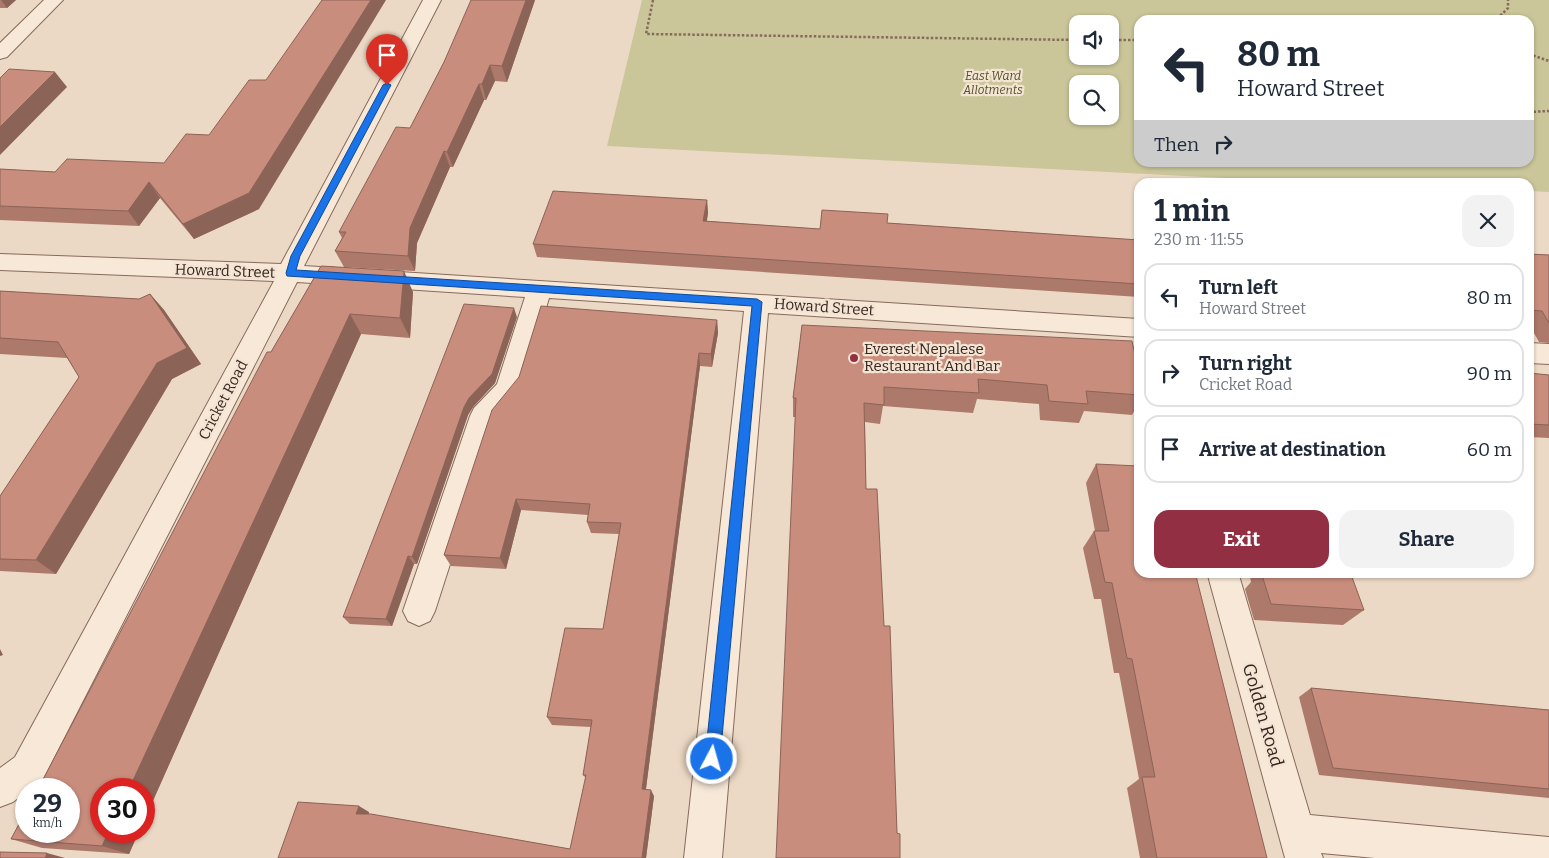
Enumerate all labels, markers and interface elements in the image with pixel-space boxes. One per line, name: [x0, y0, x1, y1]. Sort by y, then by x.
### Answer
map controls: [1069, 15, 1119, 125]
button: sound: [1069, 15, 1119, 65]
text: 80 m: [1237, 33, 1320, 75]
pin: [366, 34, 408, 85]
icon: left: [1154, 35, 1219, 100]
icon: arrive: [373, 41, 401, 69]
park label: East Ward Allotments: [962, 69, 1023, 97]
button: search: [1069, 75, 1119, 125]
text: Howard Street: [1237, 75, 1384, 102]
icon: right: [1209, 130, 1237, 158]
text: Then: [1154, 133, 1199, 156]
text: 1 min: [1154, 193, 1230, 229]
button: close: [1462, 195, 1514, 247]
text: 230 m · 11:55: [1154, 230, 1244, 249]
street label: Howard Street: [174, 260, 276, 282]
text: Turn left: [1199, 276, 1278, 299]
icon: left: [1156, 283, 1184, 311]
text: 80 m: [1466, 286, 1512, 309]
street label: Howard Street: [773, 295, 875, 320]
text: Howard Street: [1199, 299, 1306, 318]
place label: Everest Nepalese Restaurant And Bar: [864, 340, 1000, 375]
marker: Everest Nepalese Restaurant And Bar: [848, 352, 860, 364]
text: Turn right: [1199, 352, 1292, 375]
street label: Cricket Road: [195, 357, 252, 443]
icon: right: [1156, 359, 1184, 387]
text: 90 m: [1467, 362, 1512, 385]
text: Cricket Road: [1199, 375, 1292, 394]
icon: arrive: [1156, 435, 1184, 463]
text: Arrive at destination: [1199, 438, 1386, 461]
text: 60 m: [1467, 438, 1512, 461]
button: Exit: [1154, 510, 1329, 568]
button: Share: [1339, 510, 1514, 568]
street label: Golden Road: [1238, 661, 1288, 770]
position arrow: [685, 732, 737, 784]
speed limit sign: 30: [90, 778, 155, 843]
text: 29: [33, 789, 62, 819]
text: km/h: [33, 816, 62, 830]

